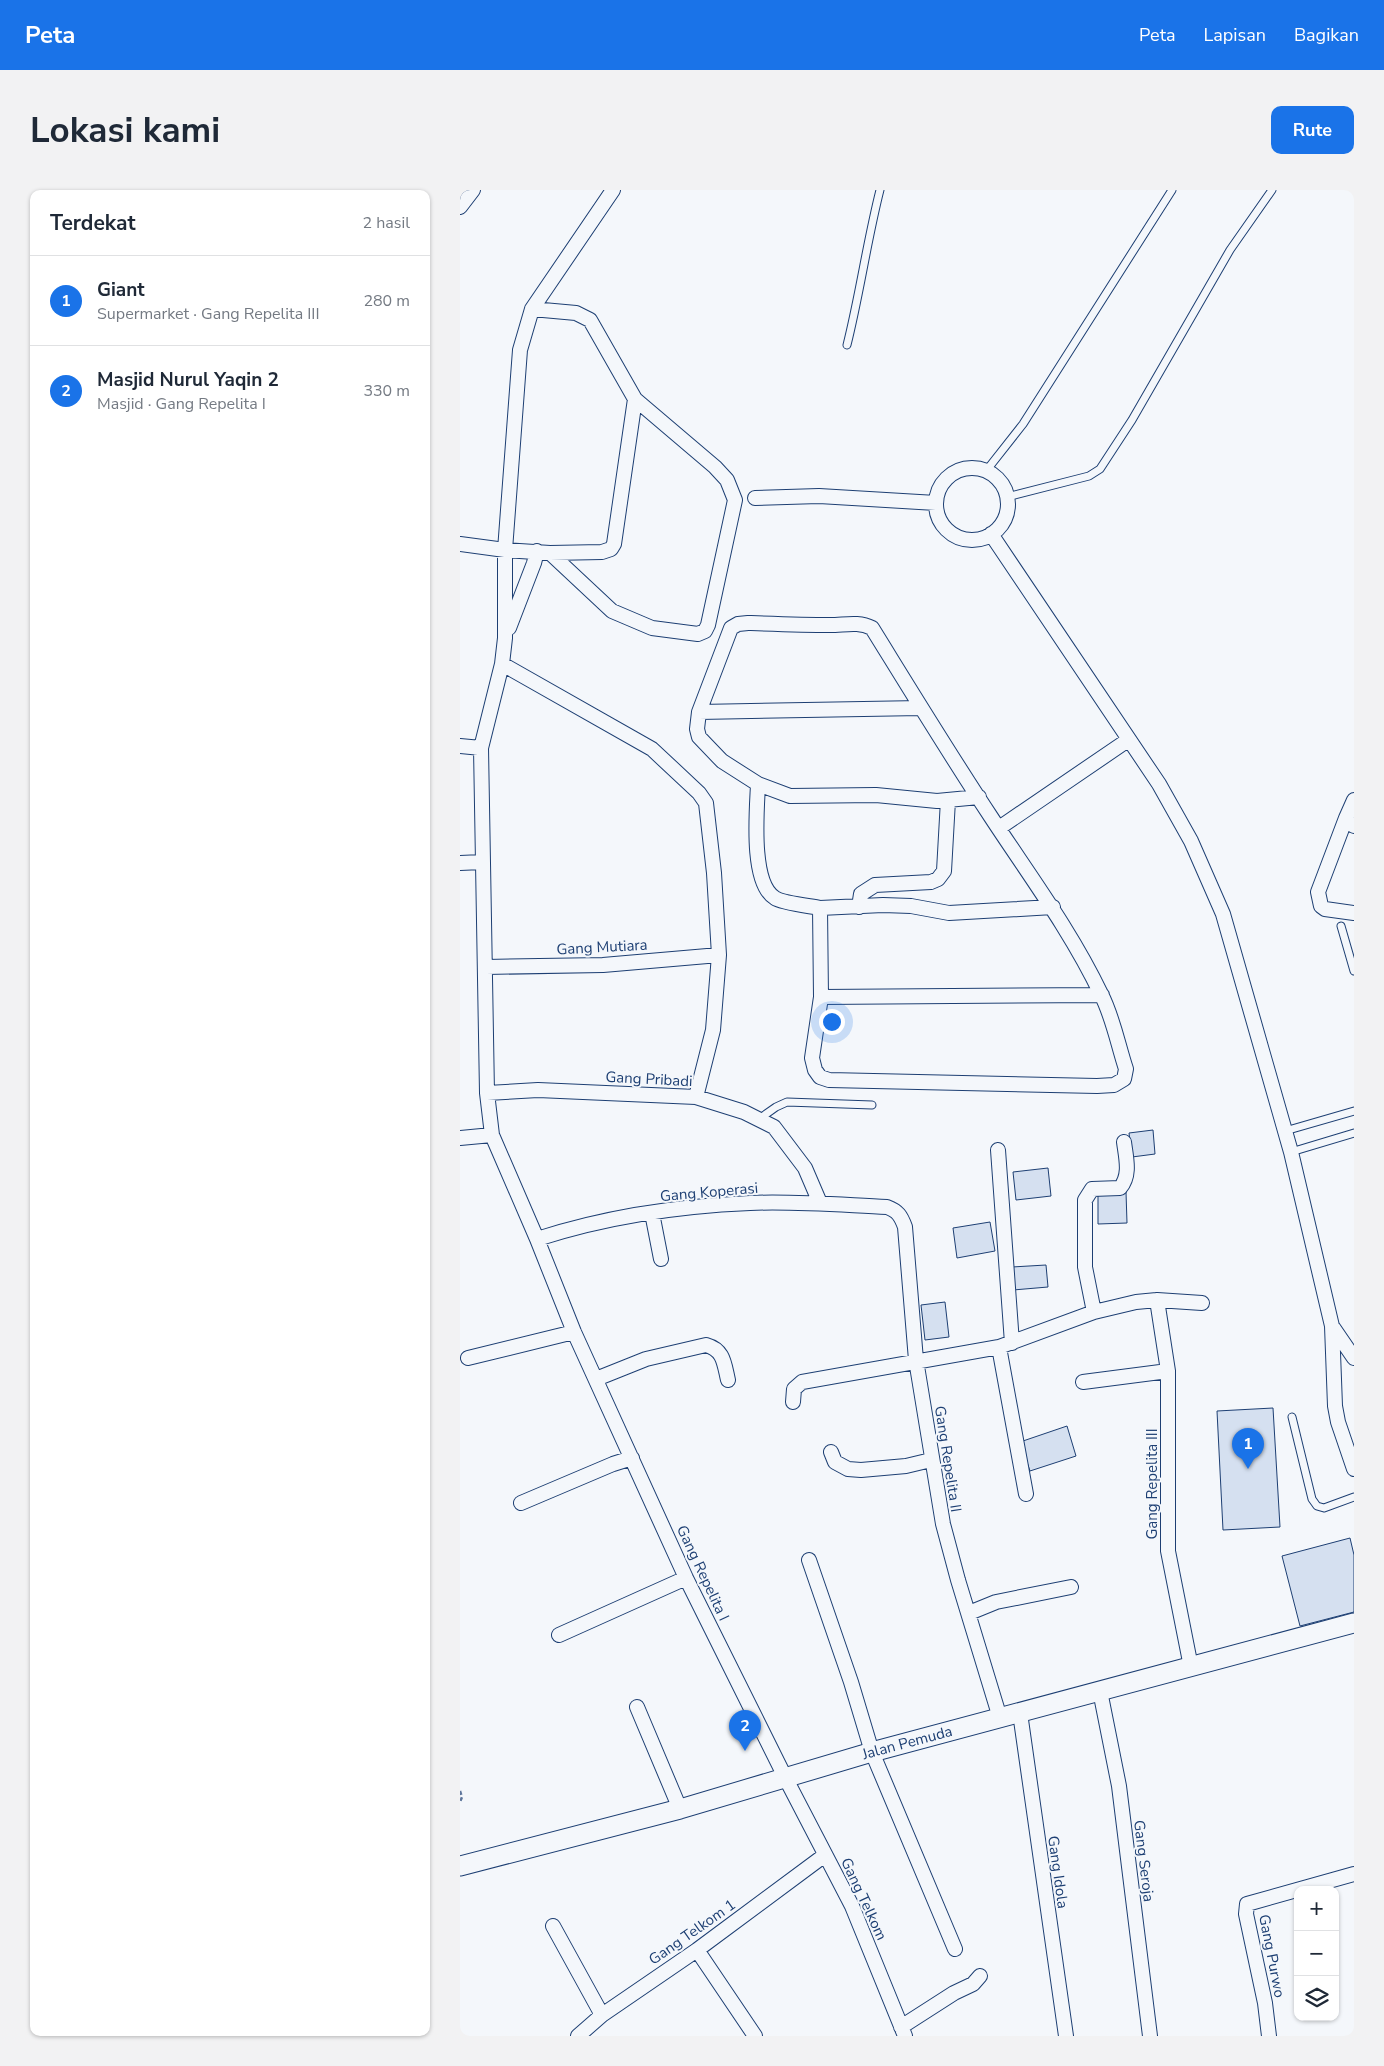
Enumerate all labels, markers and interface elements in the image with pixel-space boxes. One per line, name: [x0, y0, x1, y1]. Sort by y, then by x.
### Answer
text: Peta: [25, 19, 75, 51]
text: Peta: [1139, 23, 1175, 47]
text: Lapisan: [1203, 23, 1266, 47]
text: Bagikan: [1294, 23, 1359, 47]
button: Rute: [1271, 106, 1354, 154]
text: Lokasi kami: [30, 107, 220, 154]
text: Terdekat: [50, 209, 136, 237]
text: 2 hasil: [363, 212, 410, 234]
text: Giant: [97, 277, 145, 303]
text: 1: [61, 290, 71, 312]
text: 280 m: [363, 290, 410, 312]
text: Supermarket · Gang Repelita III: [97, 303, 320, 325]
text: Masjid Nurul Yaqin 2: [97, 367, 279, 393]
text: 2: [61, 380, 71, 402]
text: 330 m: [363, 380, 410, 402]
text: Masjid · Gang Repelita I: [97, 393, 266, 415]
street label: Gang Mutiara: [556, 935, 648, 959]
your location: [819, 1009, 845, 1035]
street label: Gang Pribadi: [605, 1067, 693, 1091]
street label: Gang Koperasi: [659, 1178, 759, 1206]
street label: Gang Repelita II: [930, 1404, 966, 1514]
street label: Gang Repelita III: [1142, 1428, 1162, 1540]
pin: 1: [1232, 1428, 1264, 1469]
street label: Gang Repelita I: [672, 1522, 734, 1624]
pin: 2: [729, 1710, 761, 1751]
street label: Jalan Pemuda: [859, 1721, 955, 1765]
street label: Gang Seroja: [1129, 1819, 1159, 1903]
street label: Gang Idola: [1043, 1834, 1073, 1910]
street label: Gang Telkom: [836, 1855, 892, 1943]
map controls: [1294, 1886, 1339, 2021]
button: +: [1294, 1886, 1339, 1931]
street label: Gang Telkom 1: [645, 1895, 739, 1969]
street label: Gang Purwo: [1254, 1913, 1290, 1999]
button: −: [1294, 1931, 1339, 1976]
button: layers: [1294, 1976, 1339, 2021]

